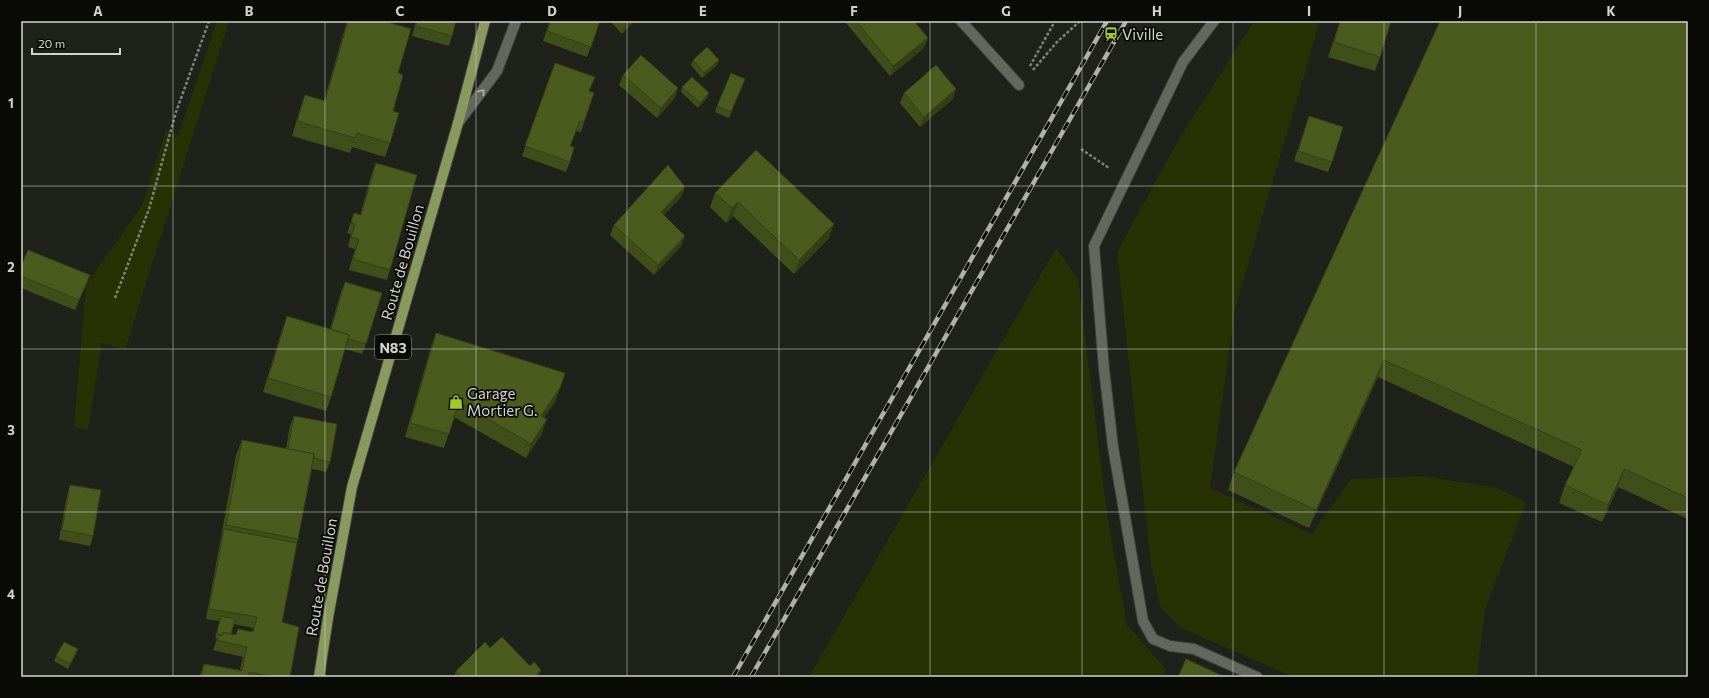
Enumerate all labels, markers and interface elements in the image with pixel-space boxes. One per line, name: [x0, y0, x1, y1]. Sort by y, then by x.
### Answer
text: A: [93, 3, 103, 19]
text: B: [245, 3, 254, 19]
text: C: [396, 3, 405, 19]
text: D: [547, 3, 557, 19]
text: E: [699, 3, 707, 19]
text: F: [850, 3, 858, 19]
text: G: [1001, 3, 1011, 19]
text: H: [1152, 3, 1162, 19]
text: I: [1307, 3, 1311, 19]
text: J: [1458, 3, 1462, 19]
text: K: [1606, 3, 1616, 19]
place label: Viville: [1122, 25, 1163, 43]
station icon: Viville: [1103, 26, 1119, 42]
scale bar: [32, 30, 120, 56]
text: 20 m: [38, 36, 65, 50]
one-way arrow: [477, 89, 484, 96]
text: 1: [8, 95, 14, 111]
street label: Route de Bouillon: [377, 202, 427, 322]
text: 2: [7, 259, 15, 275]
road number: N83: [375, 335, 411, 359]
place label: Garage Mortier G.: [467, 384, 538, 419]
shop icon: Garage Mortier G.: [448, 394, 464, 410]
text: 3: [7, 422, 15, 438]
street label: Route de Bouillon: [302, 517, 340, 637]
text: 4: [7, 586, 15, 602]

